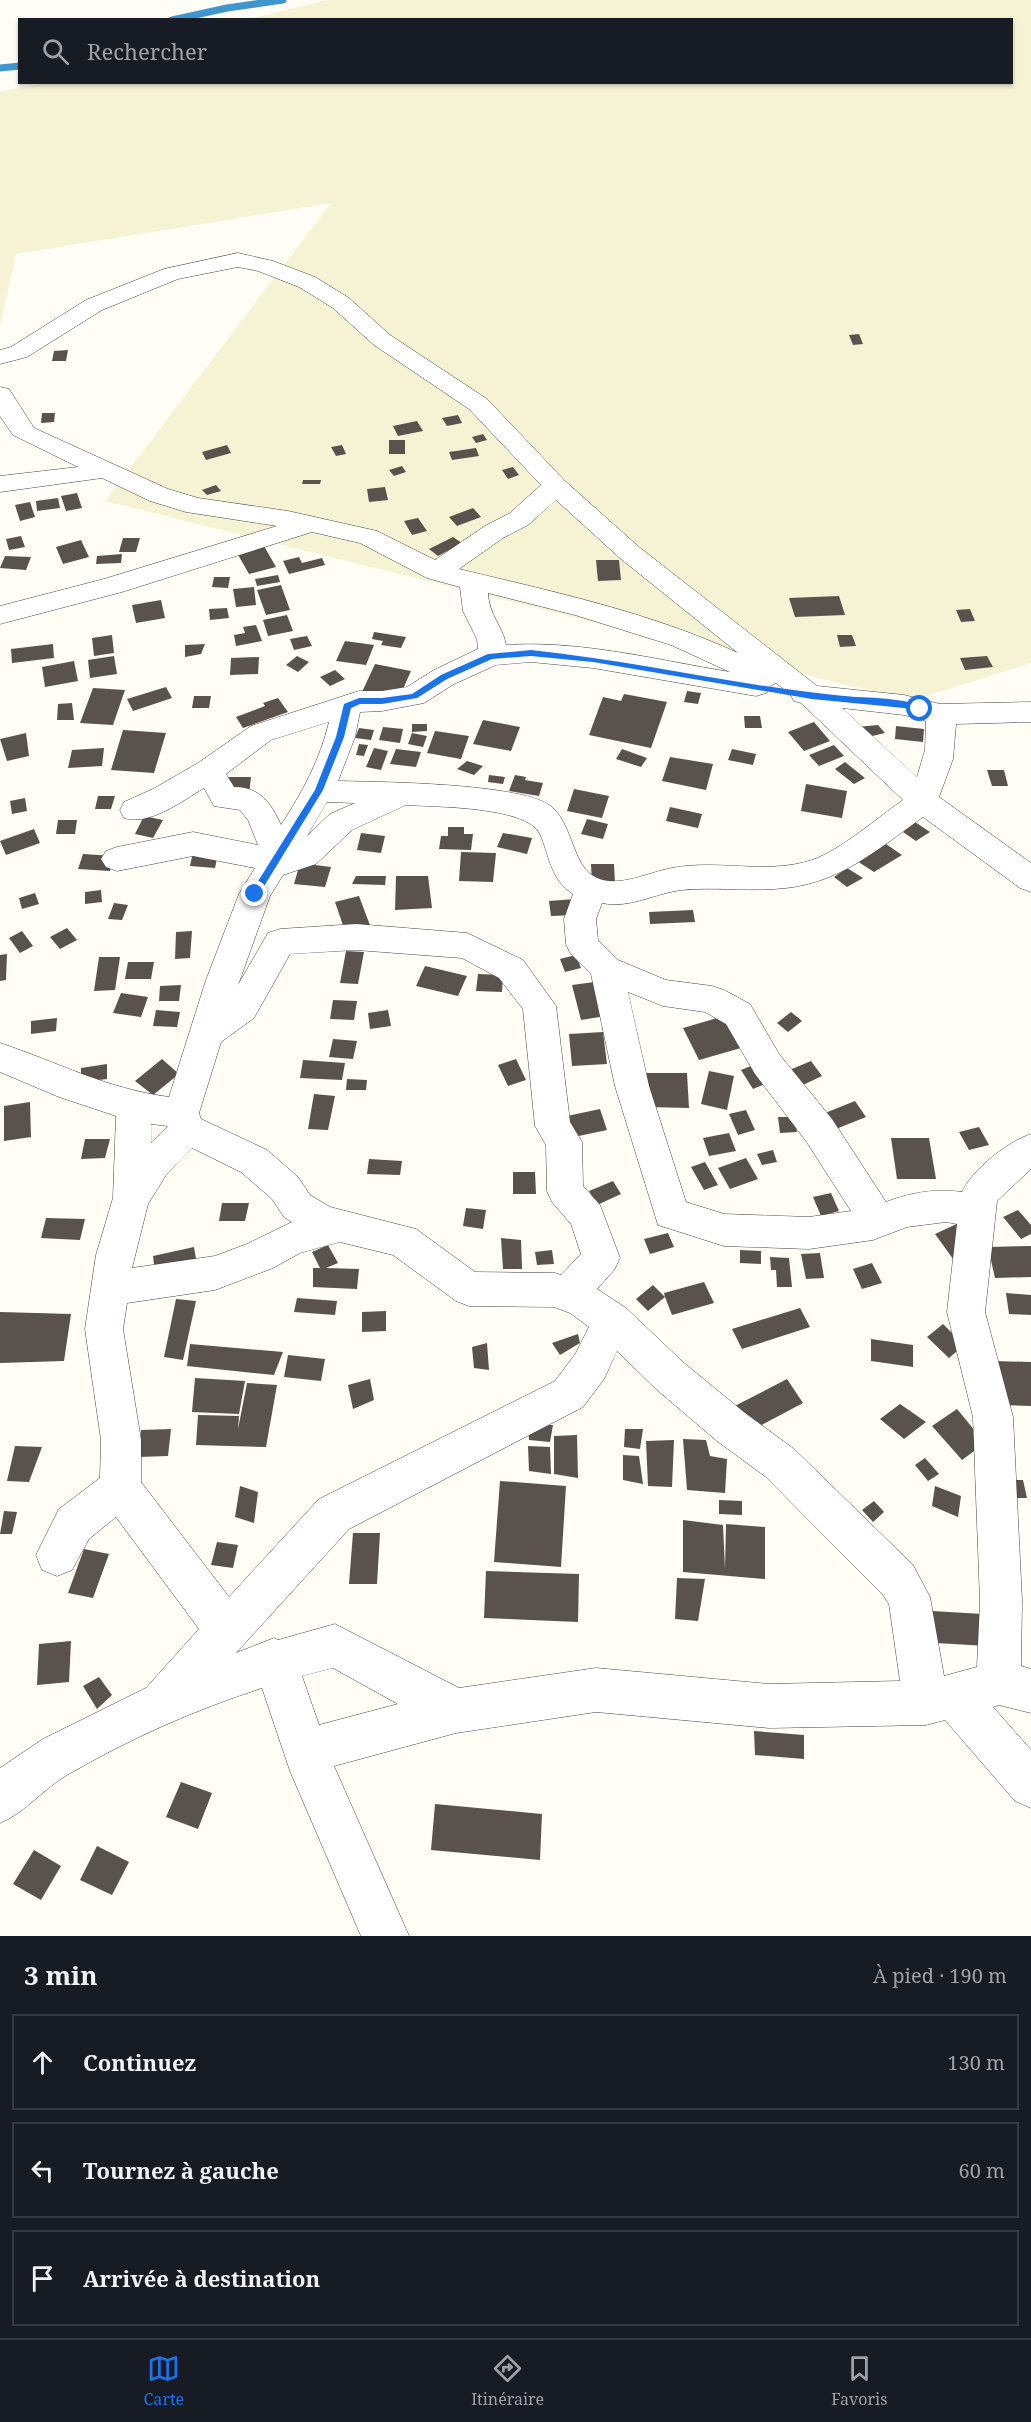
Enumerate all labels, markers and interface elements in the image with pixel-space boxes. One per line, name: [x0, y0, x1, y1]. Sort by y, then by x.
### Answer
search box: [18, 18, 1013, 84]
icon: search: [39, 35, 72, 68]
text: Rechercher: [87, 36, 207, 66]
route start: [906, 695, 932, 721]
route end: [241, 880, 267, 906]
text: 3 min: [24, 1957, 98, 1993]
text: À pied · 190 m: [873, 1962, 1007, 1989]
icon: ahead: [26, 2046, 59, 2079]
text: Continuez: [83, 2047, 196, 2077]
text: 130 m: [947, 2049, 1005, 2076]
icon: left: [26, 2154, 59, 2187]
text: Tournez à gauche: [83, 2155, 279, 2185]
text: 60 m: [959, 2157, 1005, 2184]
icon: arrive: [26, 2262, 59, 2295]
text: Arrivée à destination: [83, 2263, 320, 2293]
tab: Carte: [144, 2352, 184, 2410]
tab: Itinéraire: [471, 2352, 544, 2410]
tab: Favoris: [831, 2352, 887, 2410]

